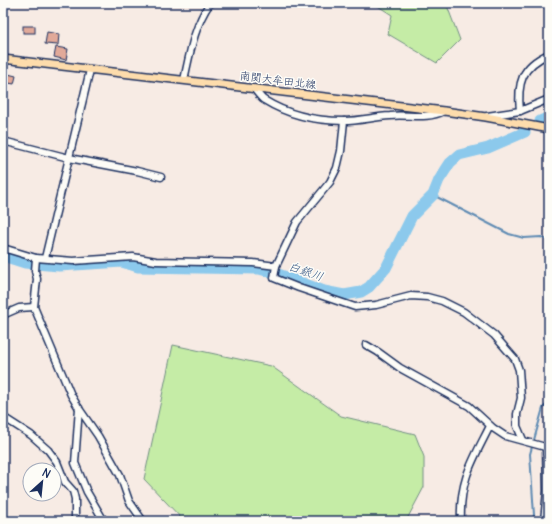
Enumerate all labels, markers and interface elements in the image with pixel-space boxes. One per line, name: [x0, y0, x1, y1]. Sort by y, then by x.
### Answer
street label: 南関大牟田北線: [239, 68, 317, 92]
water label: 白銀川: [287, 258, 325, 284]
north arrow: [22, 462, 62, 502]
text: N: [40, 465, 53, 481]

